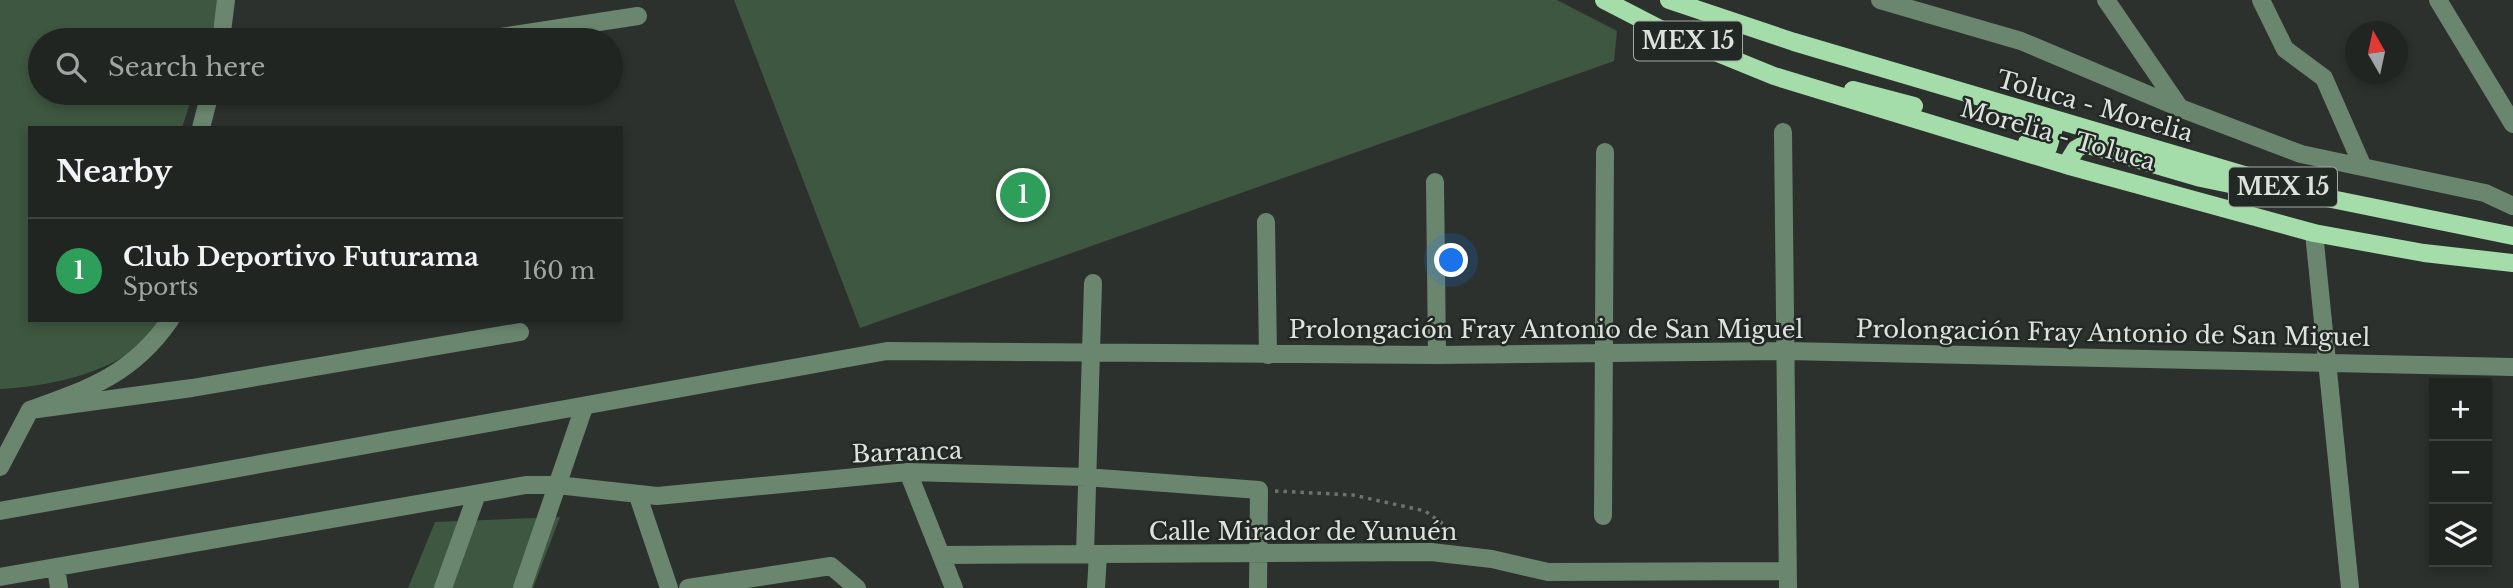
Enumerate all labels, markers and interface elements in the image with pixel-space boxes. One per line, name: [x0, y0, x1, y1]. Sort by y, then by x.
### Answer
north arrow: [2345, 21, 2408, 84]
road number: MEX 15: [1634, 22, 1742, 60]
search box: [28, 28, 623, 105]
icon: search: [52, 48, 90, 86]
text: Search here: [108, 51, 265, 83]
street label: Toluca - Morelia: [1994, 64, 2197, 148]
street label: Morelia - Toluca: [1957, 93, 2160, 177]
text: Nearby: [56, 153, 172, 190]
road number: MEX 15: [2229, 168, 2337, 206]
pin: 1: [1000, 169, 1046, 221]
text: Club Deportivo Futurama: [123, 241, 479, 273]
your location: [1434, 243, 1468, 277]
text: 1: [74, 257, 84, 285]
text: 160 m: [522, 257, 595, 285]
text: Sports: [123, 273, 199, 301]
street label: Prolongación Fray Antonio de San Miguel: [1856, 314, 2371, 352]
street label: Prolongación Fray Antonio de San Miguel: [1289, 315, 1803, 344]
map controls: [2429, 378, 2492, 567]
button: +: [2429, 378, 2492, 441]
street label: Barranca: [851, 436, 963, 468]
button: −: [2429, 441, 2492, 504]
button: layers: [2429, 504, 2492, 567]
street label: Calle Mirador de Yunuén: [1149, 517, 1457, 546]

